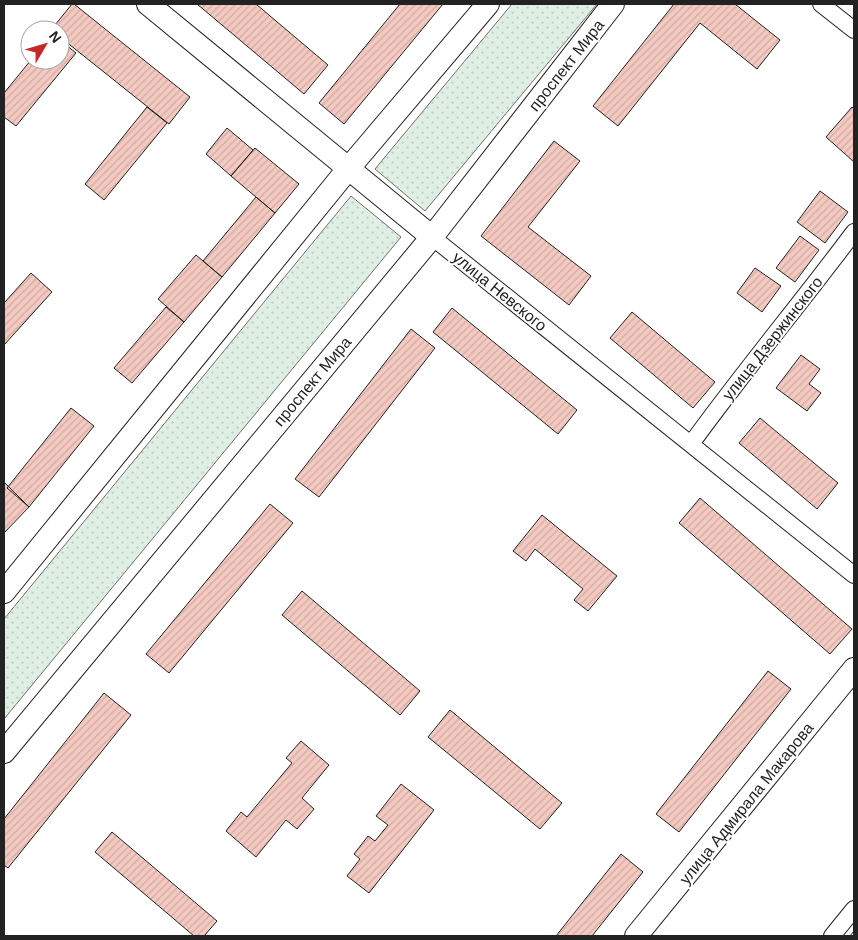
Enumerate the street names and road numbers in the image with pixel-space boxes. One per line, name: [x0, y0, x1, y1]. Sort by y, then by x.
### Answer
street label: проспект Мира: [526, 16, 607, 114]
street label: улица Невского: [449, 248, 550, 334]
street label: улица Дзержинского: [719, 273, 826, 403]
street label: проспект Мира: [270, 333, 355, 429]
street label: улица Адмирала Макарова: [676, 719, 817, 887]

